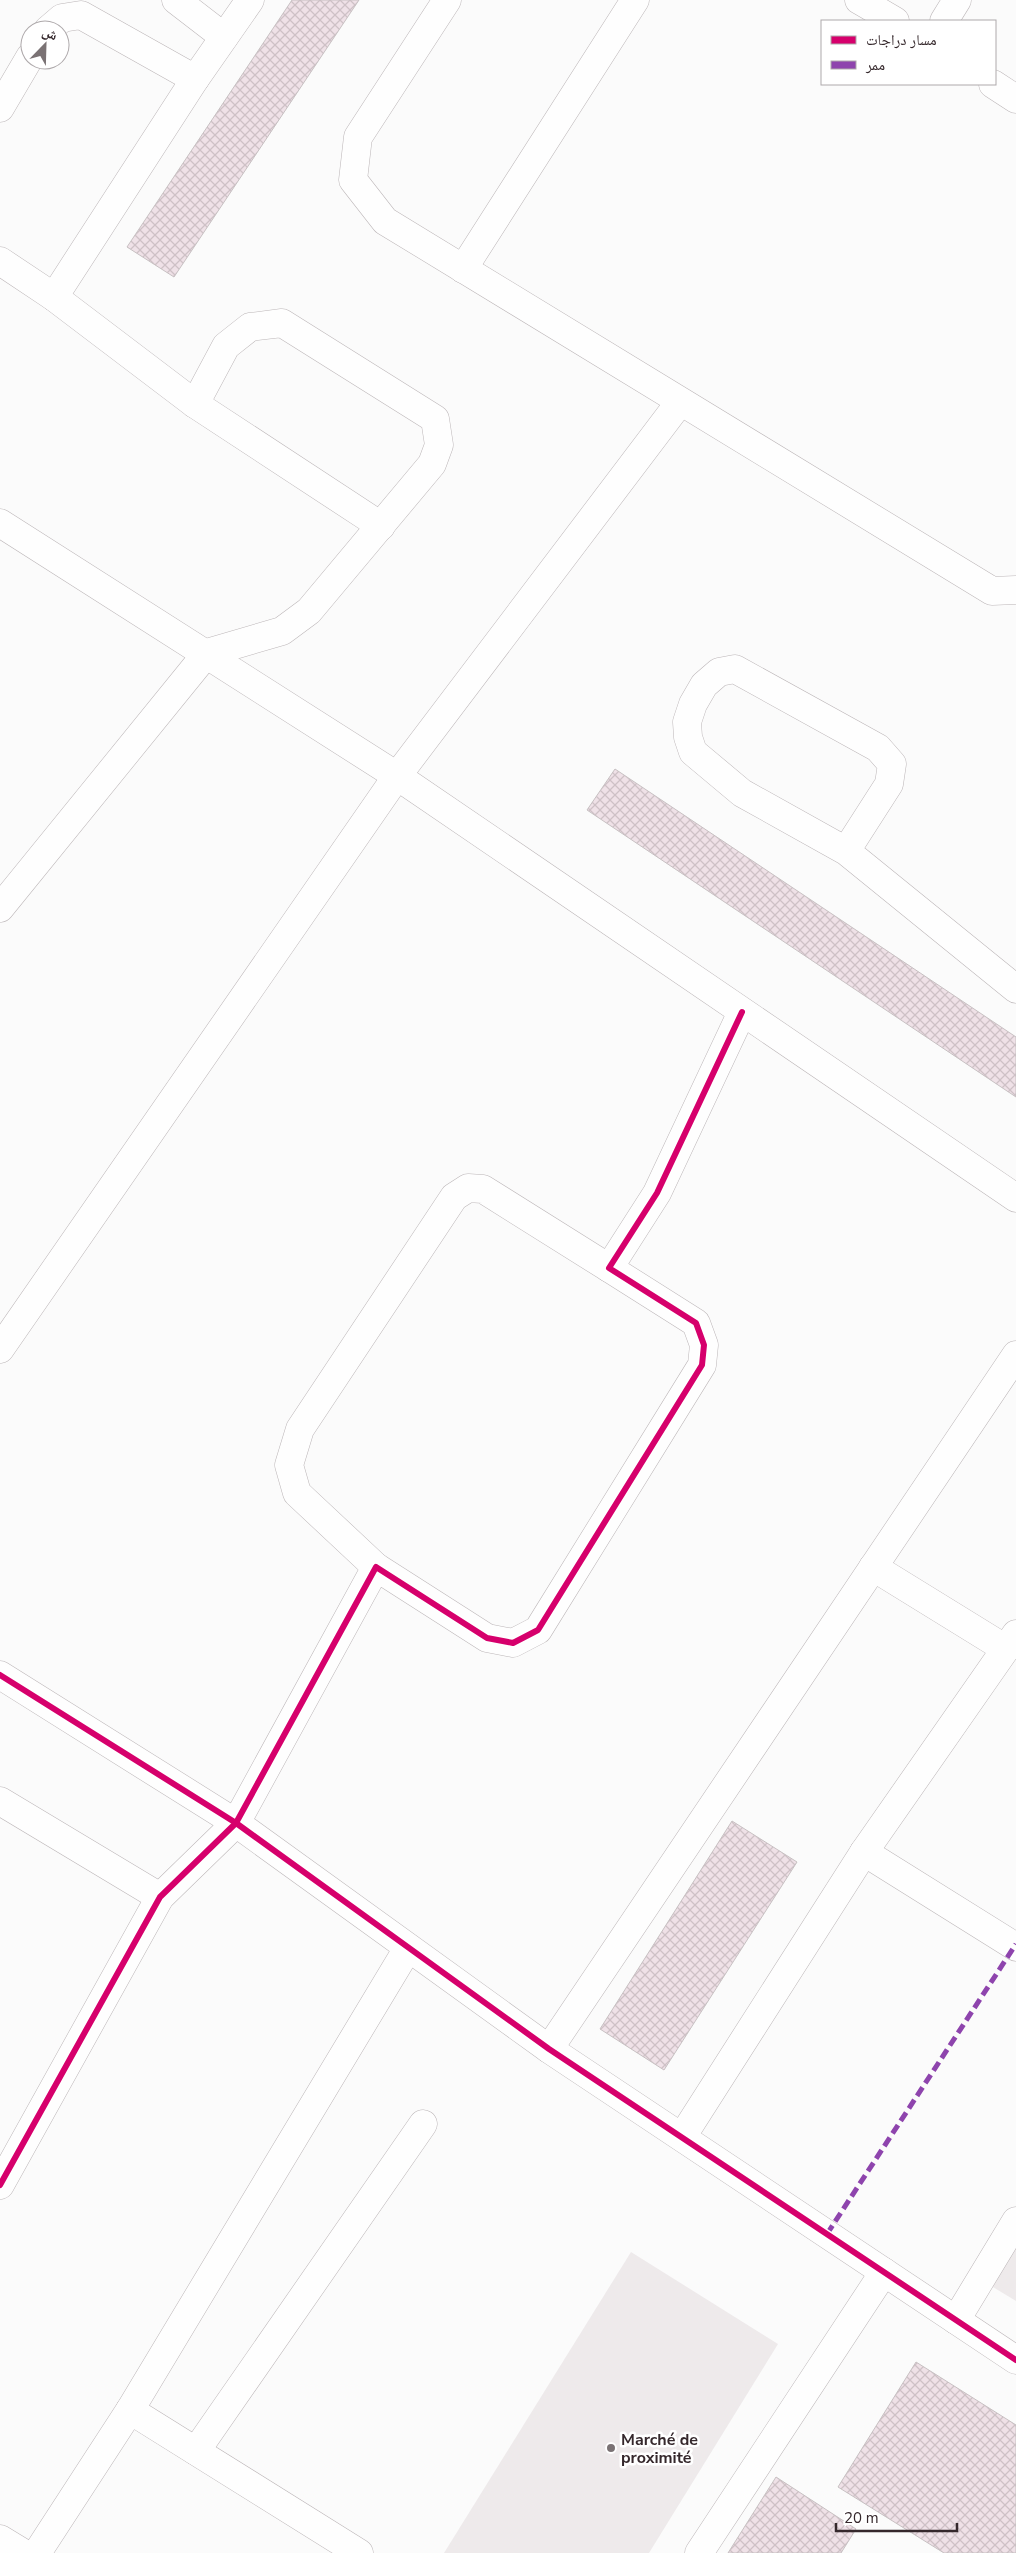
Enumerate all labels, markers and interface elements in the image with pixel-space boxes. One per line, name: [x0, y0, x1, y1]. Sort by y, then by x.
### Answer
north arrow: [20, 20, 70, 70]
legend: [821, 20, 996, 85]
text: ش: [39, 22, 61, 45]
text: مسار دراجات: [866, 30, 937, 50]
text: ممر: [865, 55, 885, 75]
place label: Marché de proximité: [621, 2429, 698, 2469]
marker: Marché de proximité: [605, 2442, 617, 2454]
scale bar: [836, 2500, 957, 2532]
text: 20 m: [844, 2508, 879, 2528]

